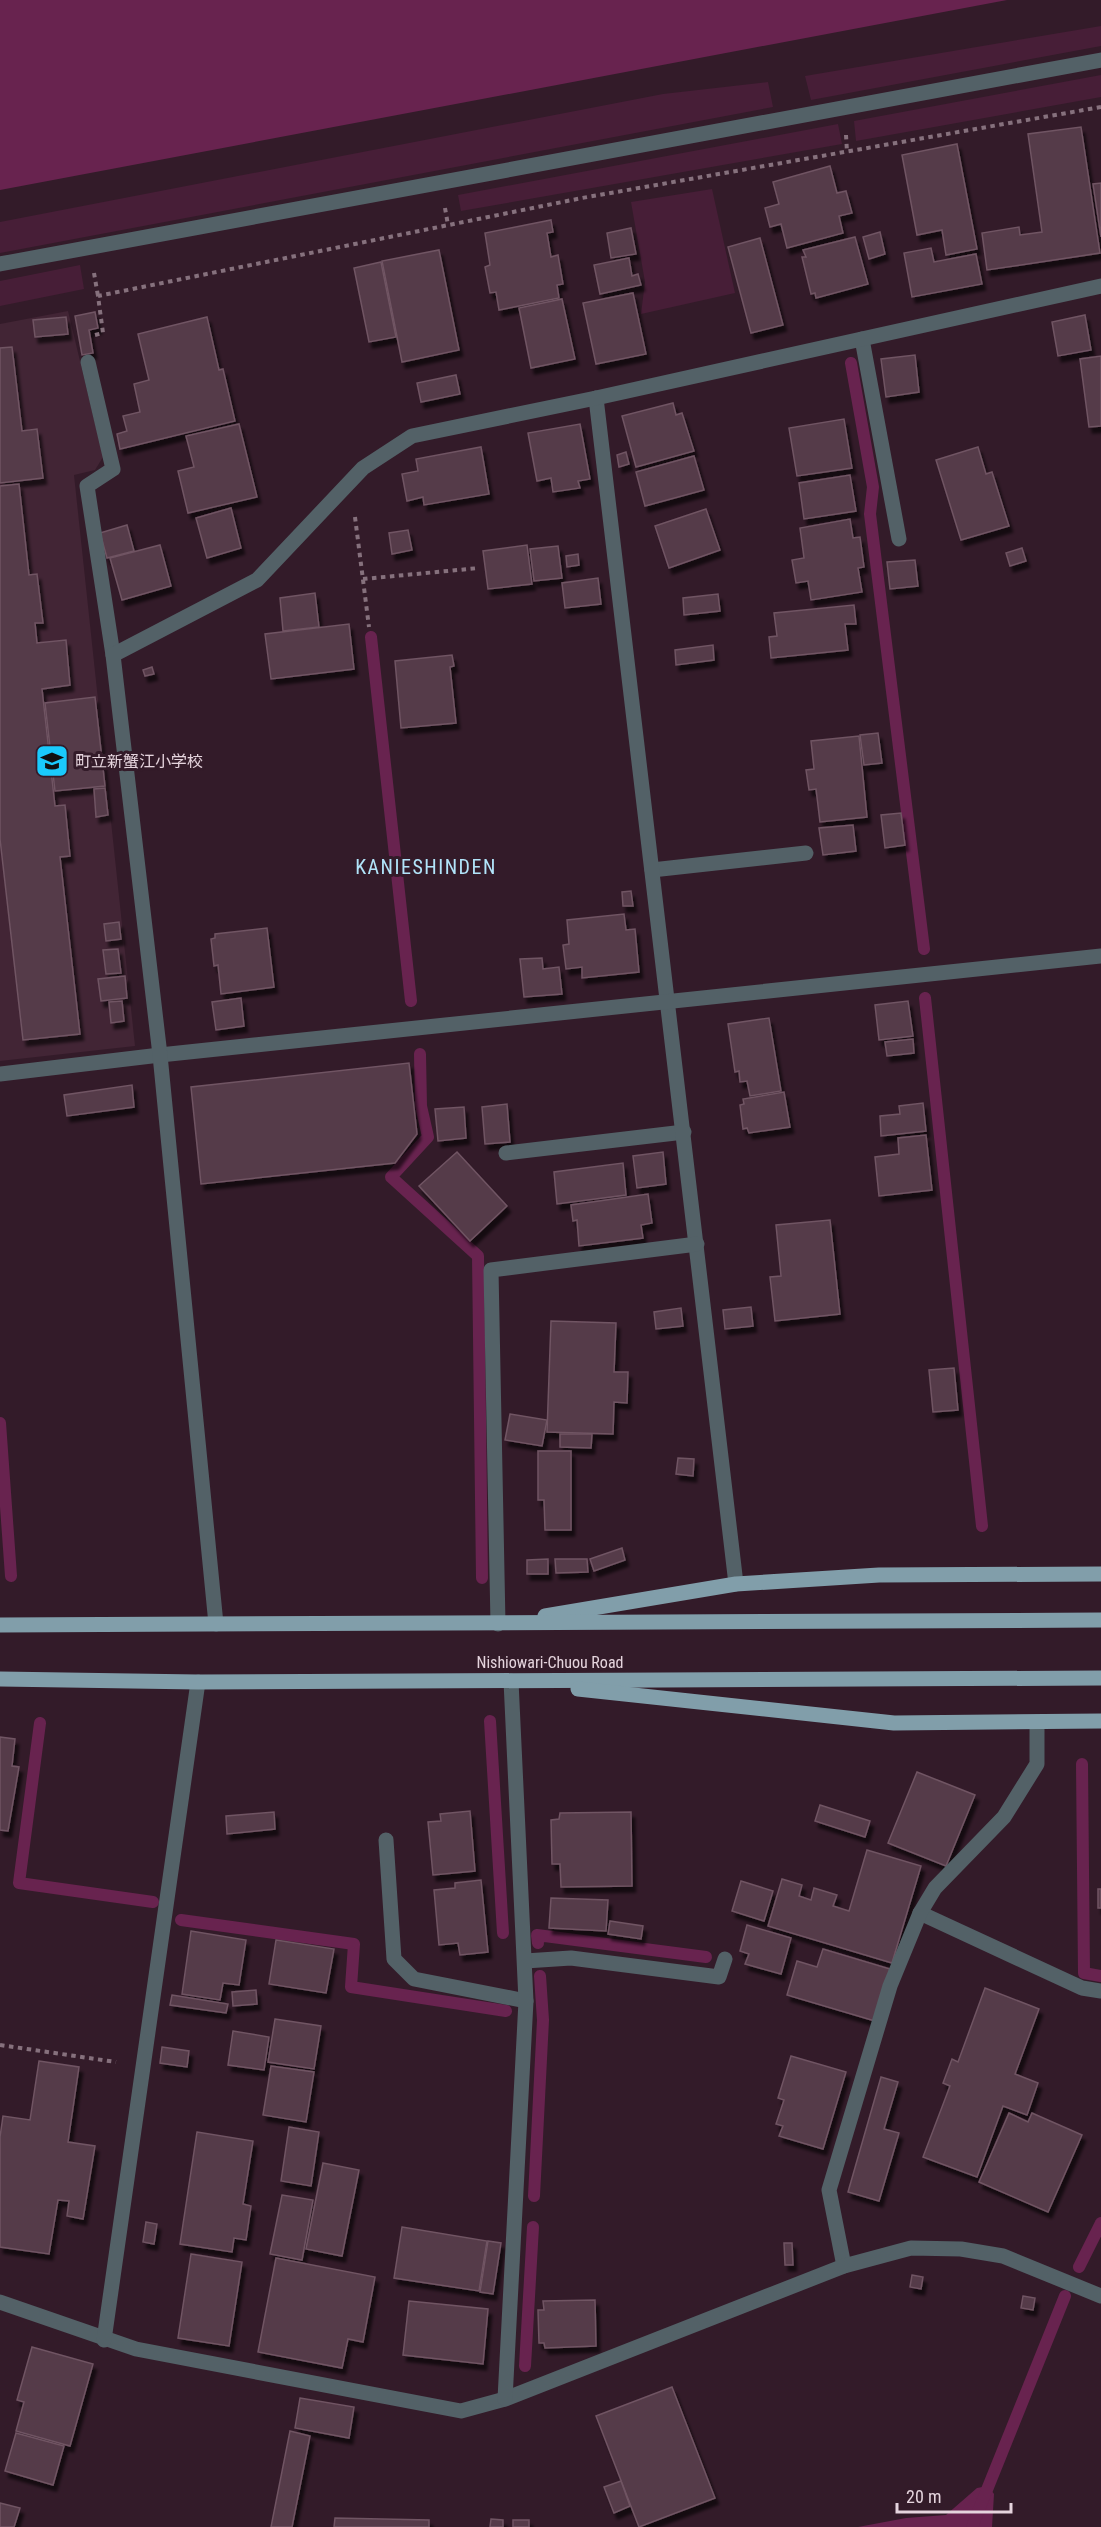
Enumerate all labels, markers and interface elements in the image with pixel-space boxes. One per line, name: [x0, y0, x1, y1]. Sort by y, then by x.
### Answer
school or university icon: 町立新蟹江小学校: [34, 743, 70, 779]
place label: 町立新蟹江小学校: [75, 752, 203, 771]
district label: KANIESHINDEN: [355, 855, 497, 879]
street label: Nishiowari-Chuou Road: [477, 1653, 623, 1672]
scale bar: [897, 2476, 1011, 2514]
text: 20 m: [906, 2486, 941, 2507]

